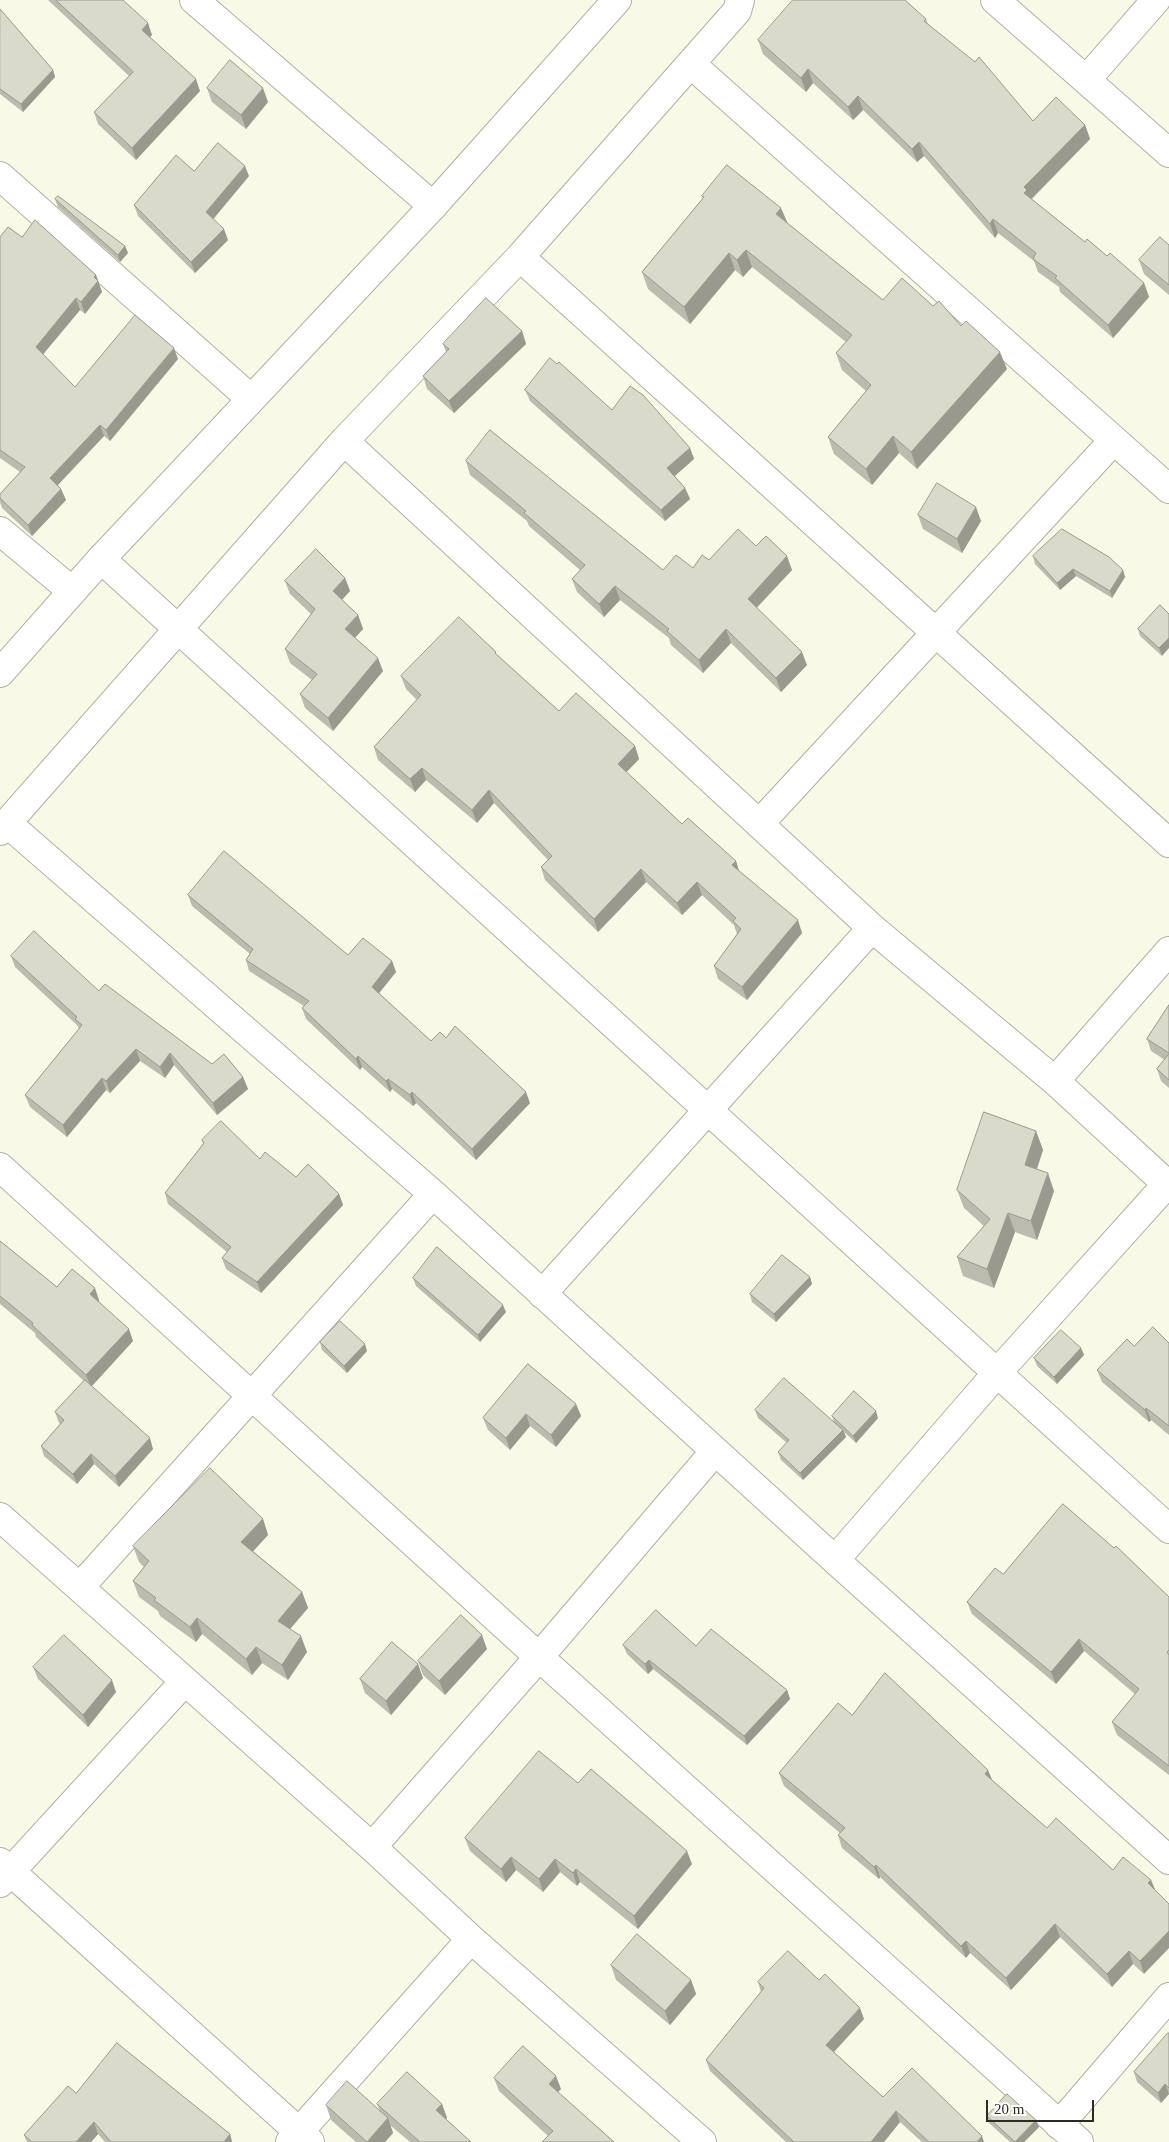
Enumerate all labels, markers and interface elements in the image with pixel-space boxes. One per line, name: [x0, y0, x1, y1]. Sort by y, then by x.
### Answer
scale bar: [989, 2090, 1096, 2122]
text: 20 m: [994, 2101, 1024, 2117]

